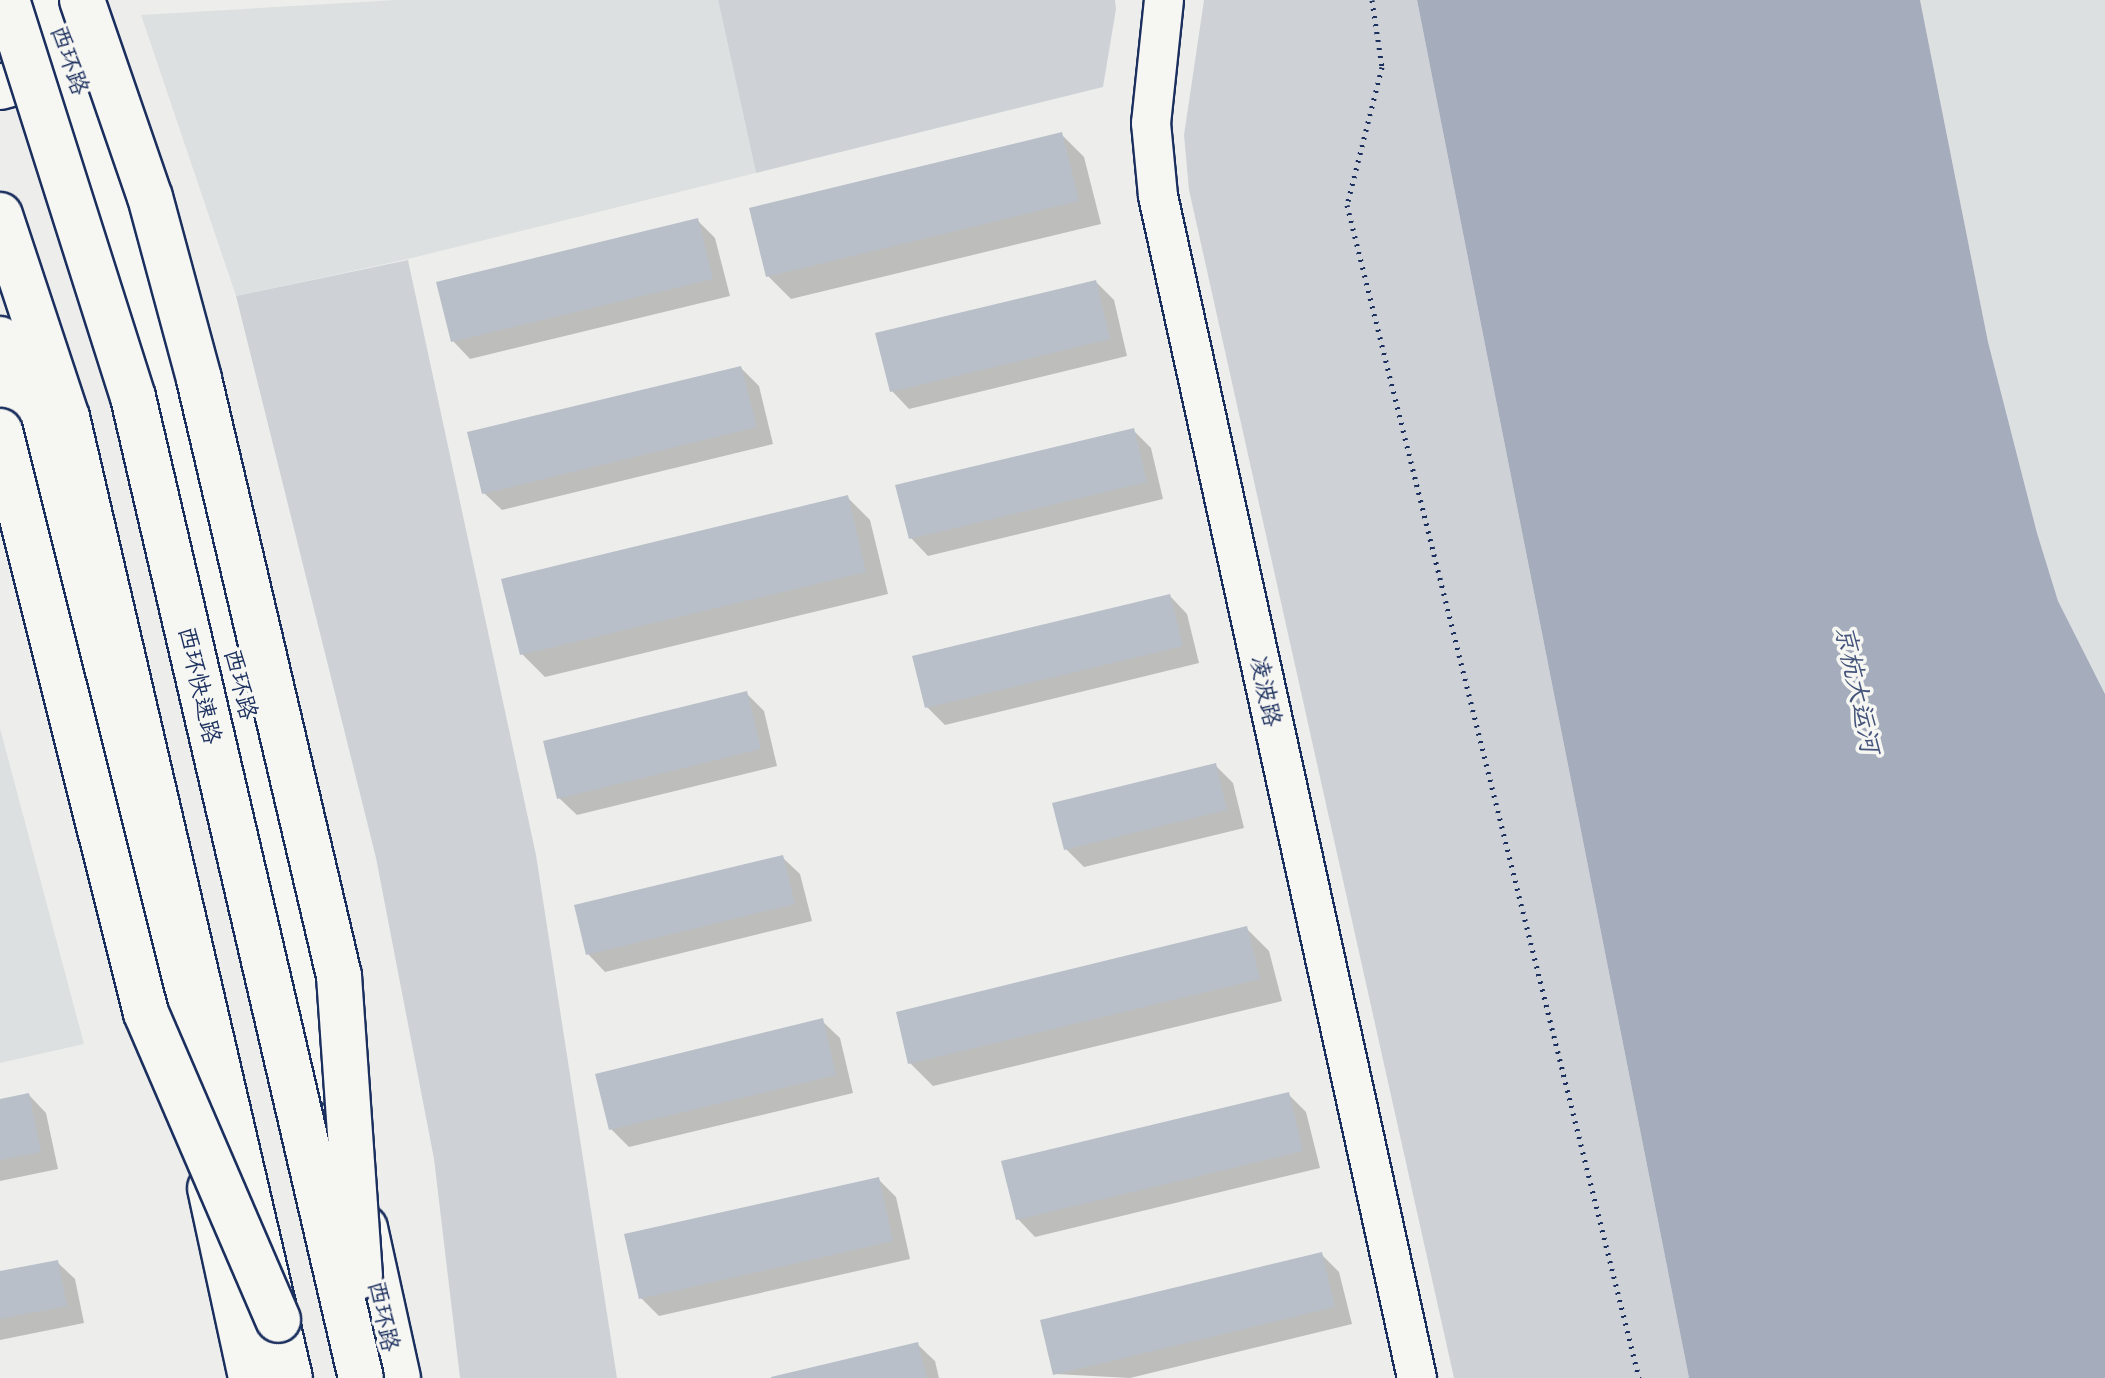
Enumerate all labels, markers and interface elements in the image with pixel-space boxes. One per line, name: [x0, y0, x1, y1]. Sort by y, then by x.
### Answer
street label: 西环路: [45, 21, 95, 99]
water label: 京杭大运河: [1829, 622, 1887, 756]
street label: 西环快速路: [172, 623, 228, 747]
street label: 西环路: [218, 646, 264, 722]
street label: 凌波路: [1244, 653, 1288, 729]
street label: 西环路: [362, 1278, 406, 1354]

